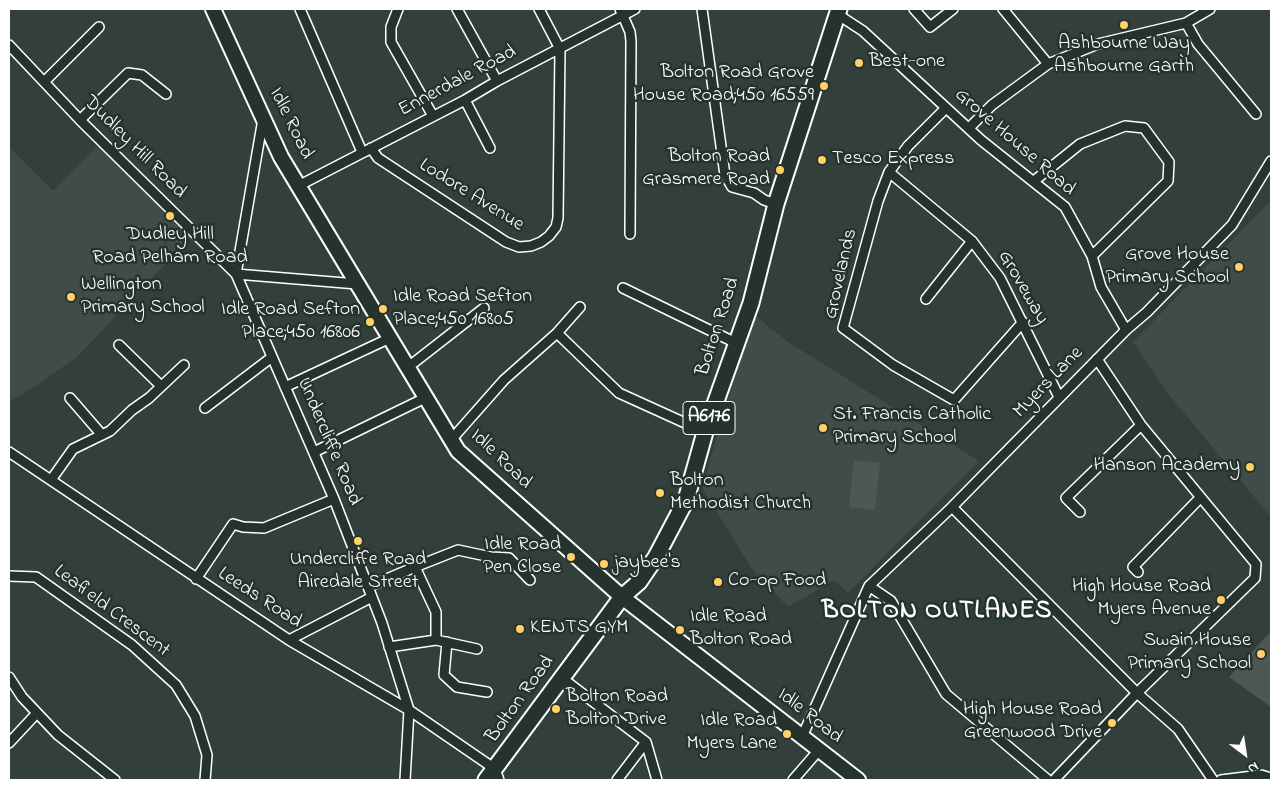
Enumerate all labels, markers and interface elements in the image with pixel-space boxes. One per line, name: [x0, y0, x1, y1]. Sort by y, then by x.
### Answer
marker: Ashbourne Way Ashbourne Garth: [1118, 19, 1130, 31]
place label: Ashbourne Way Ashbourne Garth: [1054, 33, 1194, 80]
street label: Ennerdale Road: [395, 41, 521, 123]
place label: Best-one: [869, 51, 945, 75]
marker: Best-one: [853, 57, 865, 69]
place label: Bolton Road Grove House Road;450 16559: [633, 62, 814, 109]
marker: Bolton Road Grove House Road;450 16559: [818, 80, 830, 92]
street label: Idle Road: [262, 84, 318, 164]
street label: Grove House Road: [949, 84, 1079, 202]
street label: Dudley Hill Road: [77, 91, 191, 205]
place label: Bolton Road Grasmere Road: [642, 146, 770, 193]
place label: Tesco Express: [832, 148, 954, 172]
street label: Lodore Avenue: [414, 154, 528, 238]
marker: Tesco Express: [816, 154, 828, 166]
marker: Bolton Road Grasmere Road: [774, 164, 786, 176]
marker: Dudley Hill Road Pelham Road: [164, 210, 176, 222]
place label: Dudley Hill Road Pelham Road: [92, 224, 248, 271]
street label: Grovelands: [820, 227, 864, 321]
place label: Grove House Primary School: [1105, 244, 1229, 291]
street label: Groveway: [991, 247, 1053, 329]
marker: Grove House Primary School: [1233, 261, 1245, 273]
place label: Wellington Primary School: [81, 274, 205, 321]
street label: Bolton Road: [692, 275, 746, 379]
place label: Idle Road Sefton Place;450 16805: [393, 286, 532, 333]
marker: Wellington Primary School: [65, 291, 77, 303]
place label: Idle Road Sefton Place;450 16806: [221, 299, 360, 346]
marker: Idle Road Sefton Place;450 16805: [377, 303, 389, 315]
marker: Idle Road Sefton Place;450 16806: [364, 316, 376, 328]
street label: Myers Lane: [1009, 342, 1089, 424]
street label: Undercliffe Road: [290, 374, 366, 510]
road number: A6176: [683, 402, 735, 434]
place label: St. Francis Catholic Primary School: [833, 404, 991, 451]
marker: St. Francis Catholic Primary School: [817, 422, 829, 434]
street label: Idle Road: [464, 425, 536, 495]
place label: Hanson Academy: [1093, 455, 1240, 479]
marker: Hanson Academy: [1244, 461, 1256, 473]
place label: Bolton Methodist Church: [670, 470, 811, 517]
marker: Bolton Methodist Church: [654, 487, 666, 499]
place label: Idle Road Pen Close: [483, 534, 561, 581]
marker: Undercliffe Road Airedale Street: [352, 535, 364, 547]
place label: Undercliffe Road Airedale Street: [290, 549, 426, 596]
marker: Idle Road Pen Close: [565, 551, 577, 563]
place label: jaybee's: [614, 552, 681, 576]
marker: jaybee's: [598, 558, 610, 570]
street label: Leafield Crescent: [48, 560, 174, 664]
street label: Leeds Road: [213, 563, 305, 635]
place label: Co-op Food: [728, 570, 826, 594]
marker: Co-op Food: [712, 576, 724, 588]
place label: High House Road Myers Avenue: [1072, 576, 1211, 623]
marker: High House Road Myers Avenue: [1215, 594, 1227, 606]
district label: BOLTON OUTLANES: [820, 598, 1054, 628]
place label: Idle Road Bolton Road: [690, 606, 792, 653]
place label: KENTS GYM: [530, 617, 628, 641]
marker: KENTS GYM: [514, 623, 526, 635]
marker: Idle Road Bolton Road: [674, 624, 686, 636]
place label: Swain House Primary School: [1127, 630, 1251, 677]
marker: Swain House Primary School: [1255, 648, 1267, 660]
street label: Bolton Road: [481, 652, 561, 748]
street label: Idle Road: [771, 684, 847, 750]
place label: Bolton Road Bolton Drive: [566, 686, 668, 733]
place label: High House Road Greenwood Drive: [963, 699, 1102, 746]
marker: Bolton Road Bolton Drive: [550, 703, 562, 715]
place label: Idle Road Myers Lane: [686, 710, 777, 757]
marker: High House Road Greenwood Drive: [1106, 717, 1118, 729]
marker: Idle Road Myers Lane: [781, 728, 793, 740]
north arrow: [1220, 729, 1270, 779]
text: N: [1244, 756, 1262, 779]

